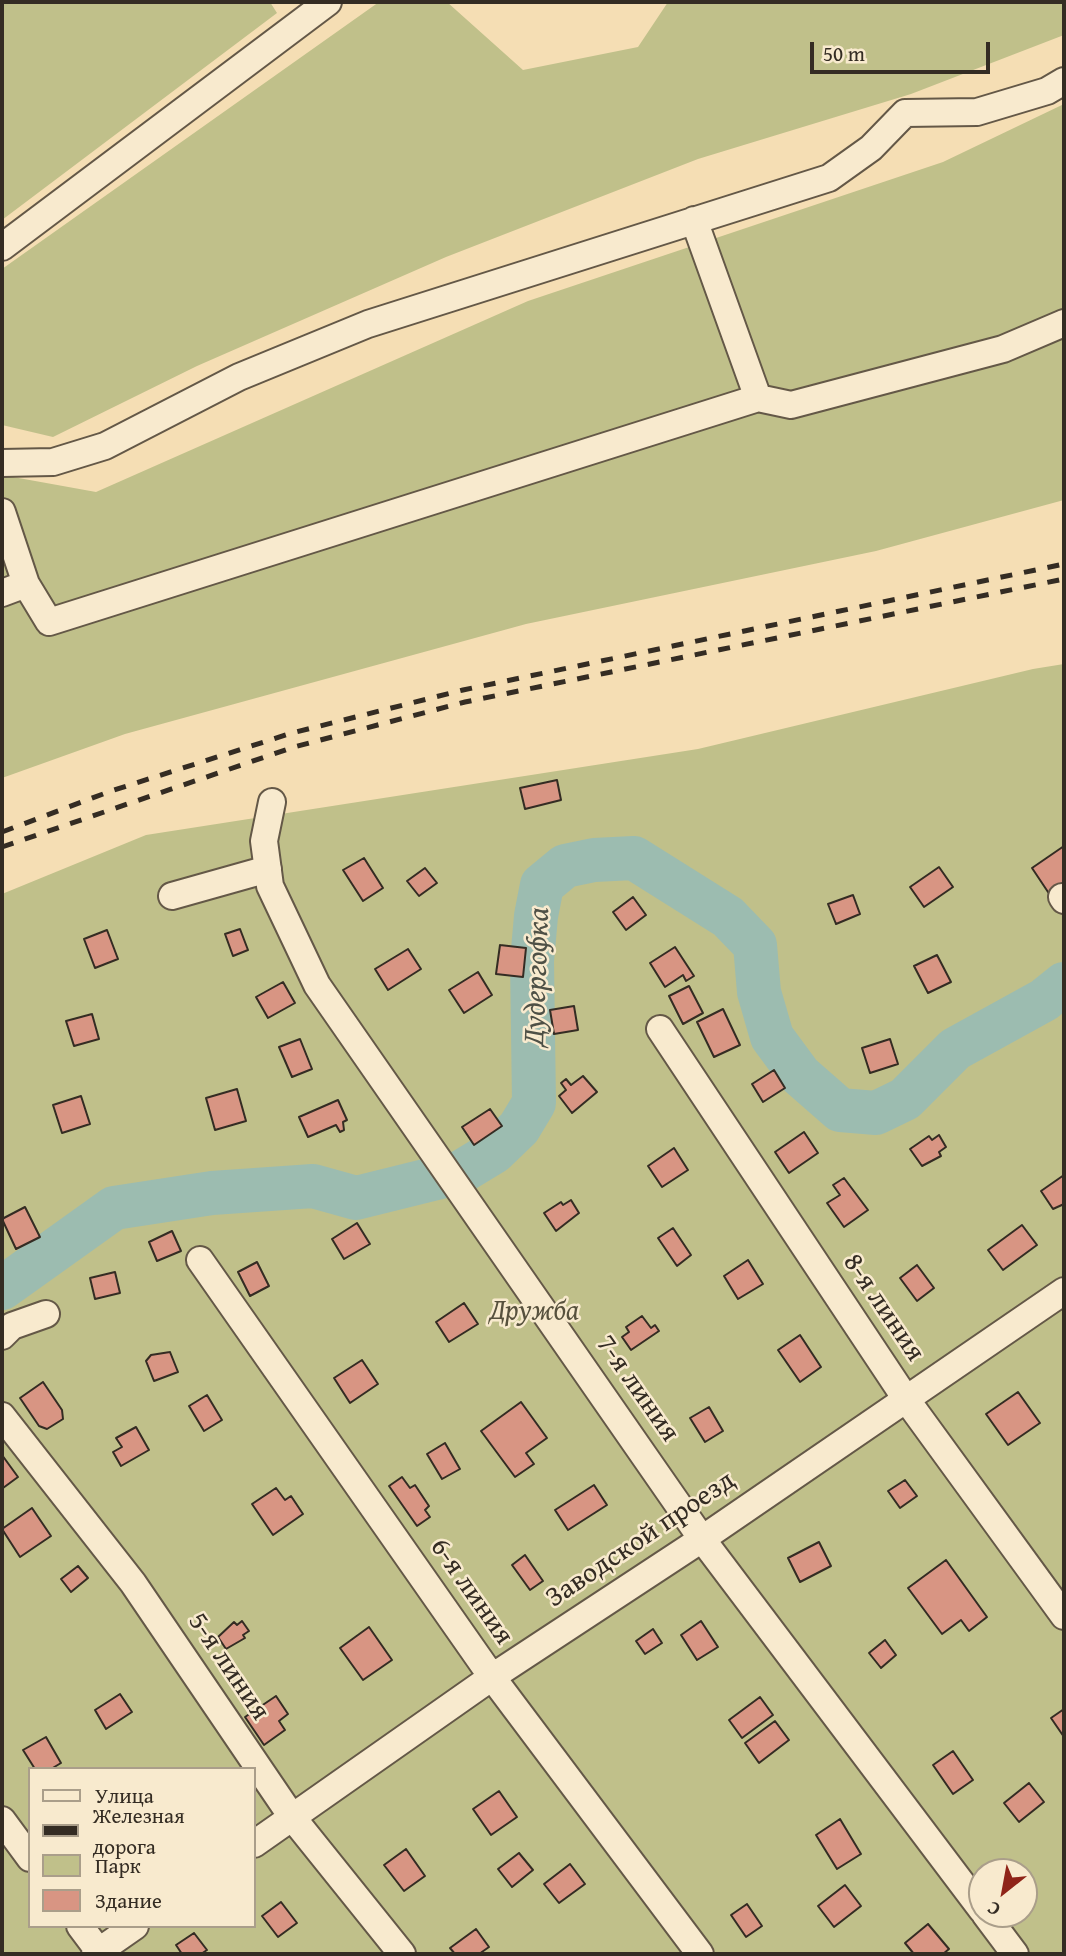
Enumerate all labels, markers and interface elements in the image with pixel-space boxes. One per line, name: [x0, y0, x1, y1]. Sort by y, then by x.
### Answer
scale bar: [814, 28, 994, 72]
text: 50 m: [823, 38, 865, 69]
water label: Дудергофка: [518, 907, 558, 1047]
street label: 8-я линия: [835, 1248, 931, 1368]
park label: Дружба: [489, 1295, 579, 1329]
street label: 7-я линия: [588, 1329, 686, 1449]
street label: Заводской проезд: [540, 1464, 742, 1616]
street label: 6-я линия: [422, 1532, 520, 1652]
street label: 5-я линия: [180, 1607, 276, 1727]
legend: [28, 1767, 256, 1928]
text: Улица: [95, 1780, 154, 1811]
text: Железная дорога: [93, 1800, 185, 1862]
text: Парк: [95, 1850, 141, 1881]
north arrow: [968, 1858, 1038, 1928]
text: Здание: [95, 1885, 162, 1916]
text: С: [981, 1895, 1005, 1924]

